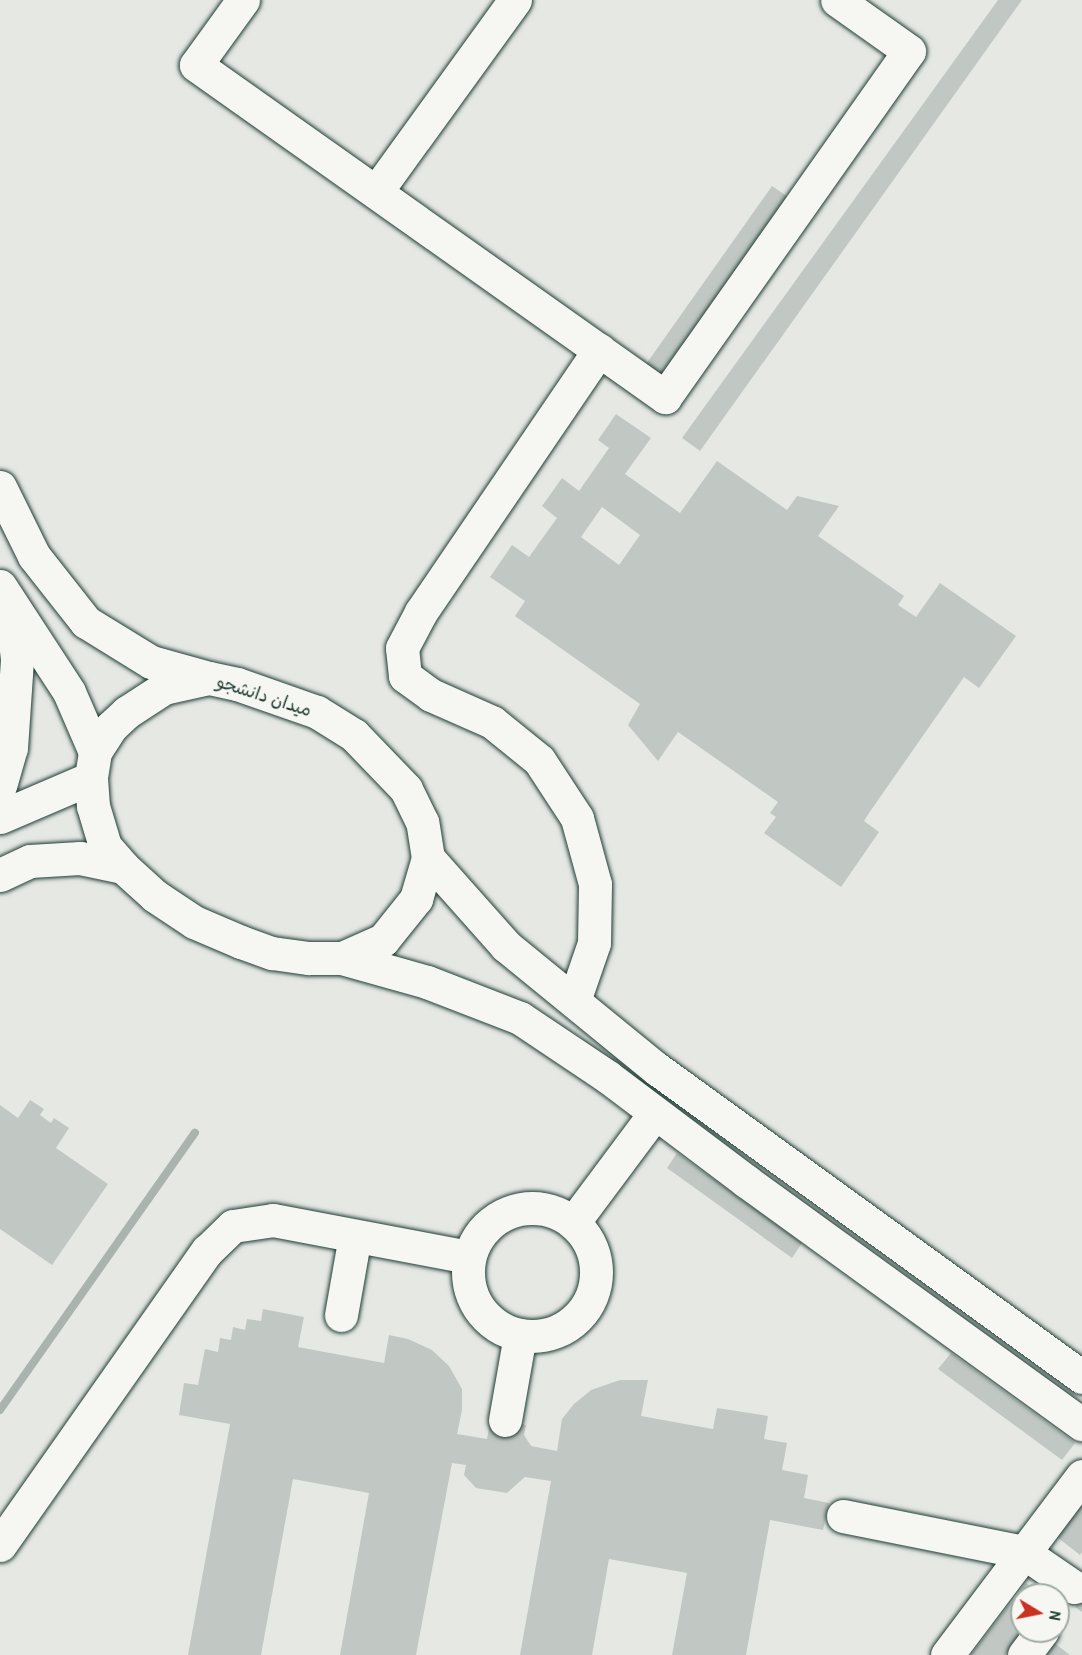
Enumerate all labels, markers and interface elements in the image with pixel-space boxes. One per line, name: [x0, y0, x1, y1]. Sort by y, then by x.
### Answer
street label: میدان دانشجو: [214, 670, 314, 722]
north arrow: [1010, 1583, 1070, 1643]
text: N: [1044, 1610, 1067, 1622]

